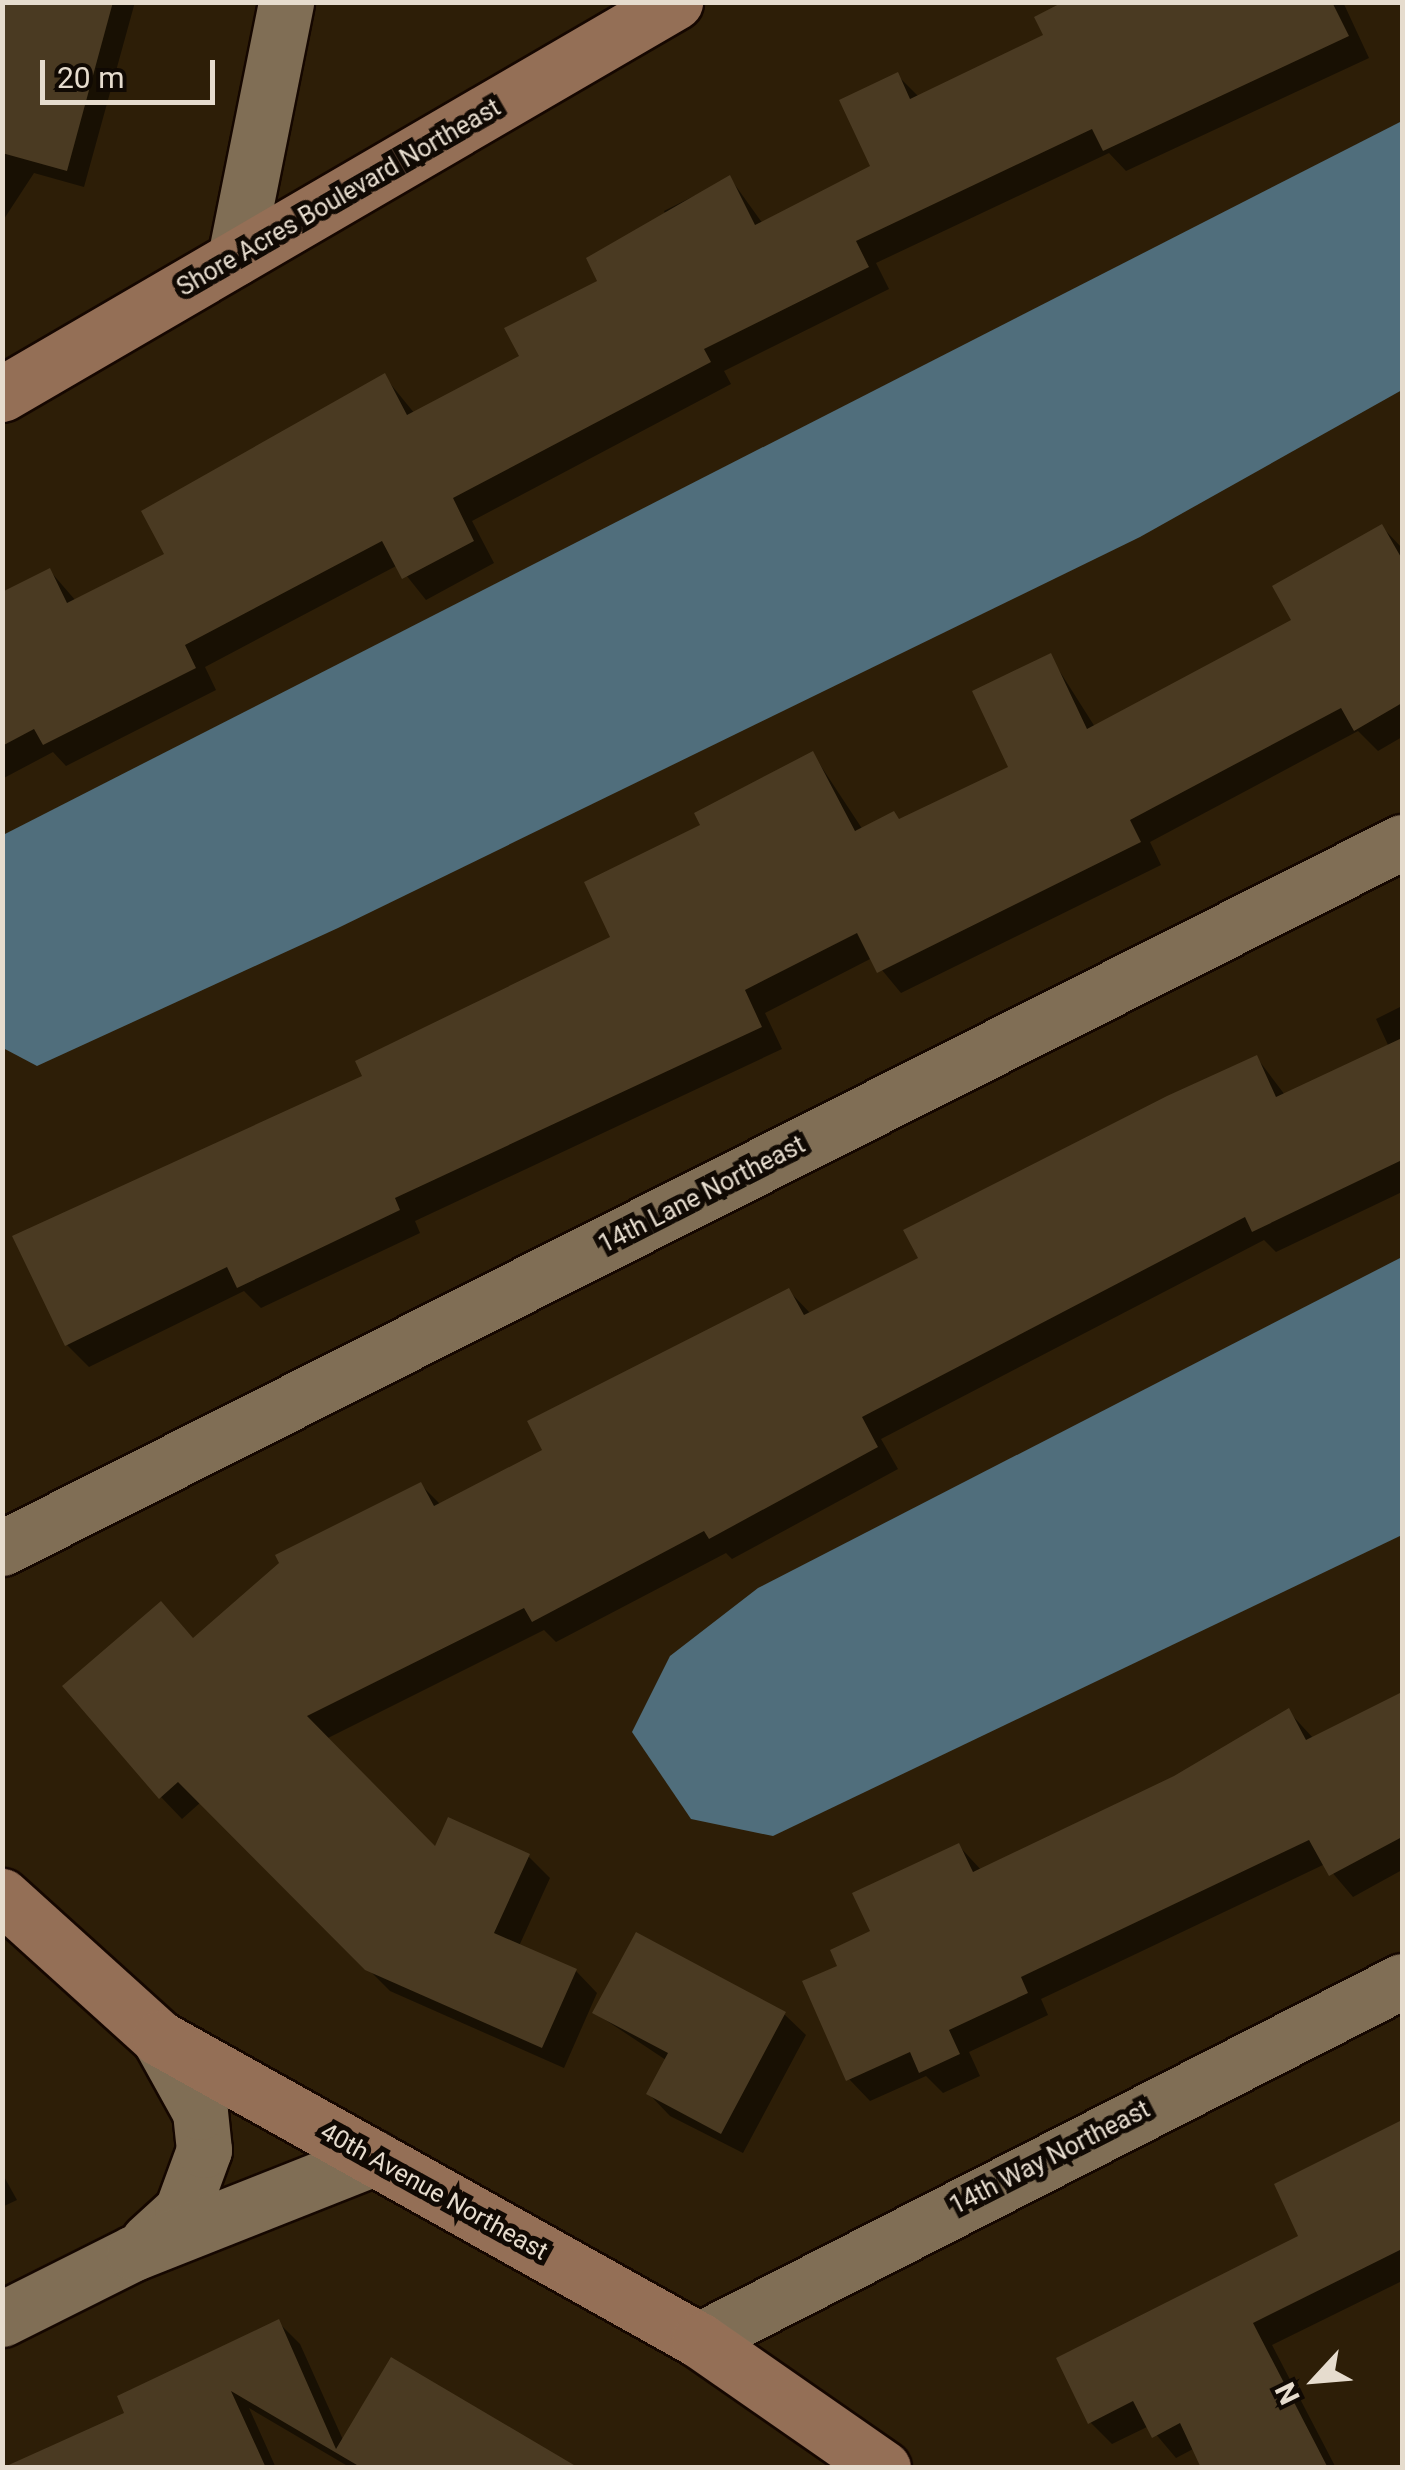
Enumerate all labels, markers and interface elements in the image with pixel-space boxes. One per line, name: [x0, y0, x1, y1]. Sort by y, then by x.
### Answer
scale bar: [45, 40, 220, 102]
text: 20 m: [57, 60, 124, 95]
street label: Shore Acres Boulevard Northeast: [172, 93, 506, 303]
street label: 14th Lane Northeast: [594, 1130, 810, 1260]
street label: 14th Way Northeast: [945, 2095, 1155, 2221]
street label: 40th Avenue Northeast: [315, 2117, 553, 2267]
north arrow: [1265, 2330, 1365, 2430]
text: N: [1268, 2377, 1307, 2409]

